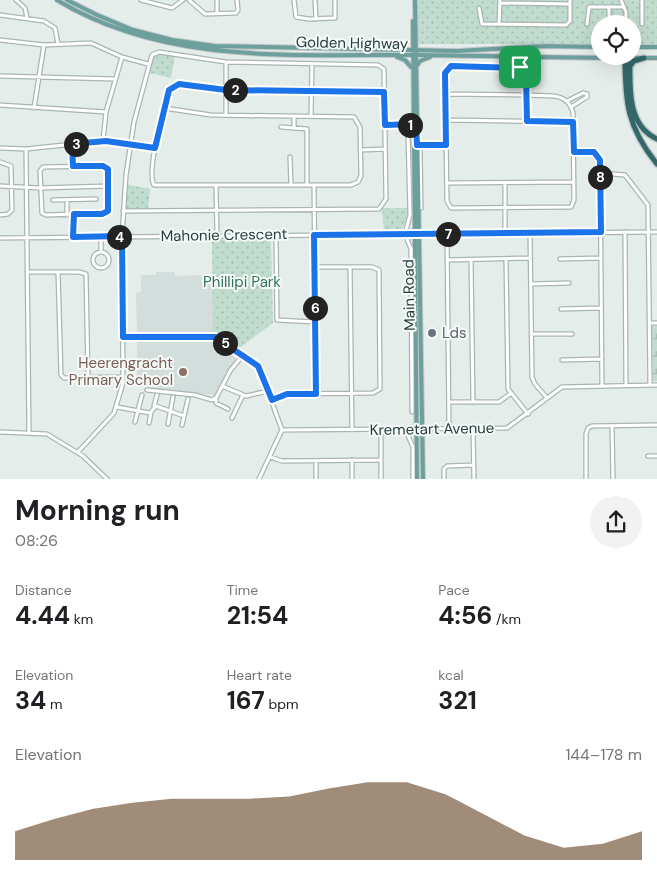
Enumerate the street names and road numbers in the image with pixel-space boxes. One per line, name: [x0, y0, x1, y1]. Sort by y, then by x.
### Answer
street label: Golden Highway: [296, 32, 409, 54]
street label: Mahonie Crescent: [160, 224, 288, 246]
street label: Main Road: [398, 259, 420, 331]
street label: Kremetart Avenue: [370, 418, 494, 440]

